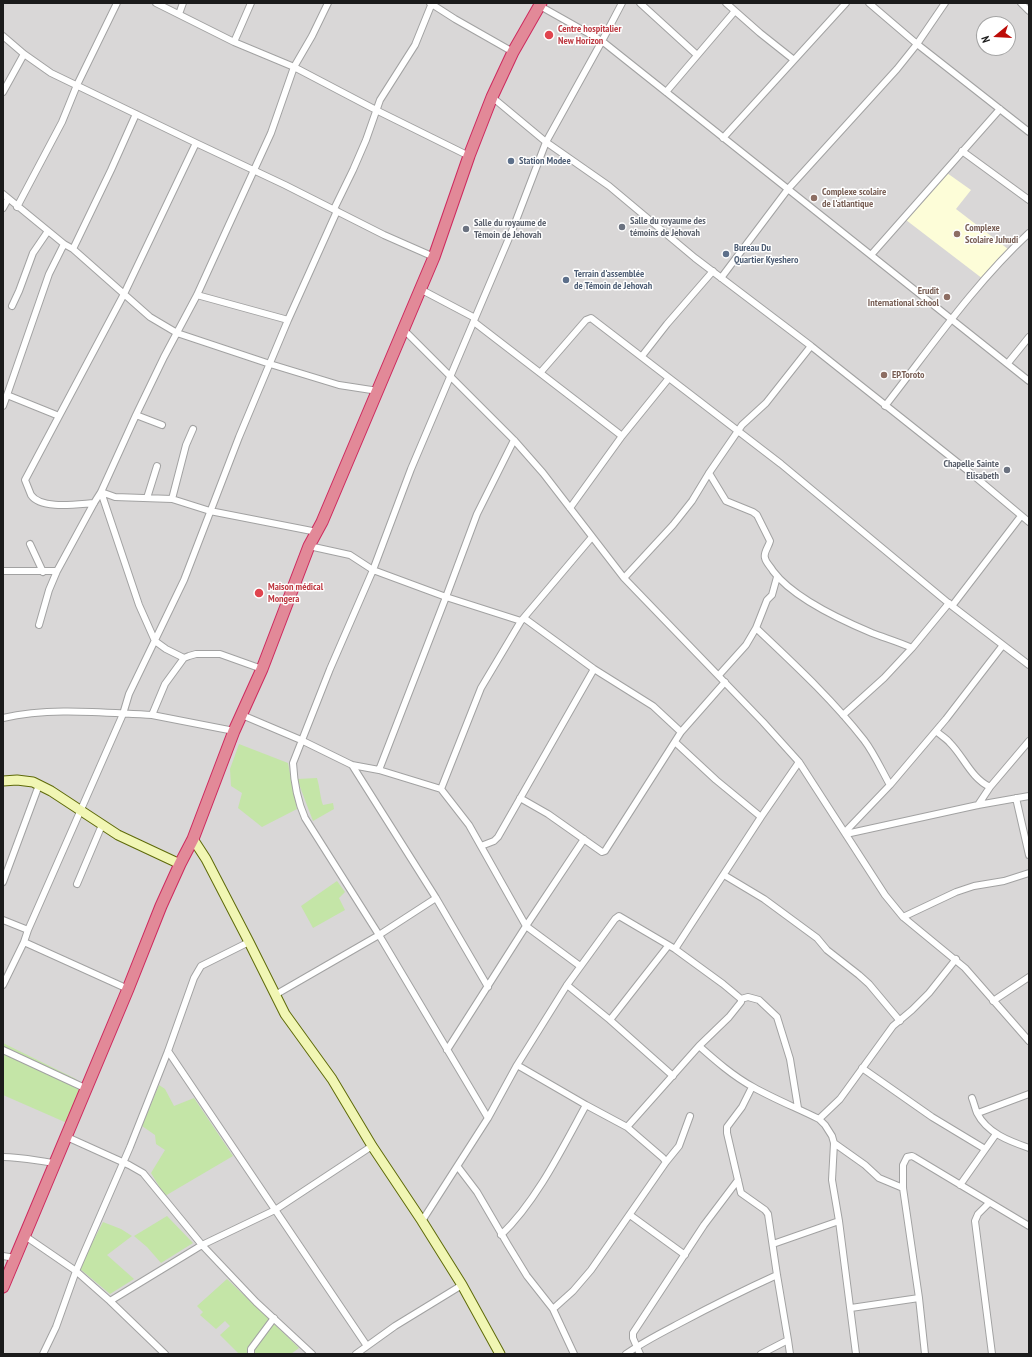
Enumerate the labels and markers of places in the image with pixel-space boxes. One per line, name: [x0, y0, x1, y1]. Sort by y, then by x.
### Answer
place label: Centre hospitalier New Horizon: [558, 23, 621, 46]
marker: Centre hospitalier New Horizon: [543, 29, 555, 41]
place label: Station Modee: [519, 155, 571, 167]
marker: Station Modee: [506, 156, 516, 166]
place label: Complexe scolaire de l'atlantique: [822, 186, 886, 210]
marker: Complexe scolaire de l'atlantique: [809, 193, 819, 203]
place label: Salle du royaume des témoins de Jehovah: [630, 215, 706, 238]
place label: Salle du royaume de Témoin de Jehovah: [474, 217, 546, 240]
marker: Salle du royaume des témoins de Jehovah: [617, 222, 627, 232]
place label: Complexe Scolaire Juhudi: [965, 222, 1018, 246]
marker: Salle du royaume de Témoin de Jehovah: [461, 224, 471, 234]
marker: Complexe Scolaire Juhudi: [952, 229, 962, 239]
place label: Bureau Du Quartier Kyeshero: [734, 242, 798, 266]
marker: Bureau Du Quartier Kyeshero: [721, 249, 731, 259]
place label: Terrain d'assemblée de Témoin de Jehovah: [574, 268, 652, 292]
marker: Terrain d'assemblée de Témoin de Jehovah: [561, 275, 571, 285]
place label: Erudit International school: [868, 285, 939, 308]
marker: Erudit International school: [942, 292, 952, 302]
place label: EP.Toroto: [892, 369, 924, 381]
marker: EP.Toroto: [879, 370, 889, 380]
place label: Chapelle Sainte Elisabeth: [943, 458, 999, 482]
marker: Chapelle Sainte Elisabeth: [1002, 465, 1012, 475]
place label: Maison médical Mongera: [268, 581, 323, 604]
marker: Maison médical Mongera: [253, 587, 265, 599]

